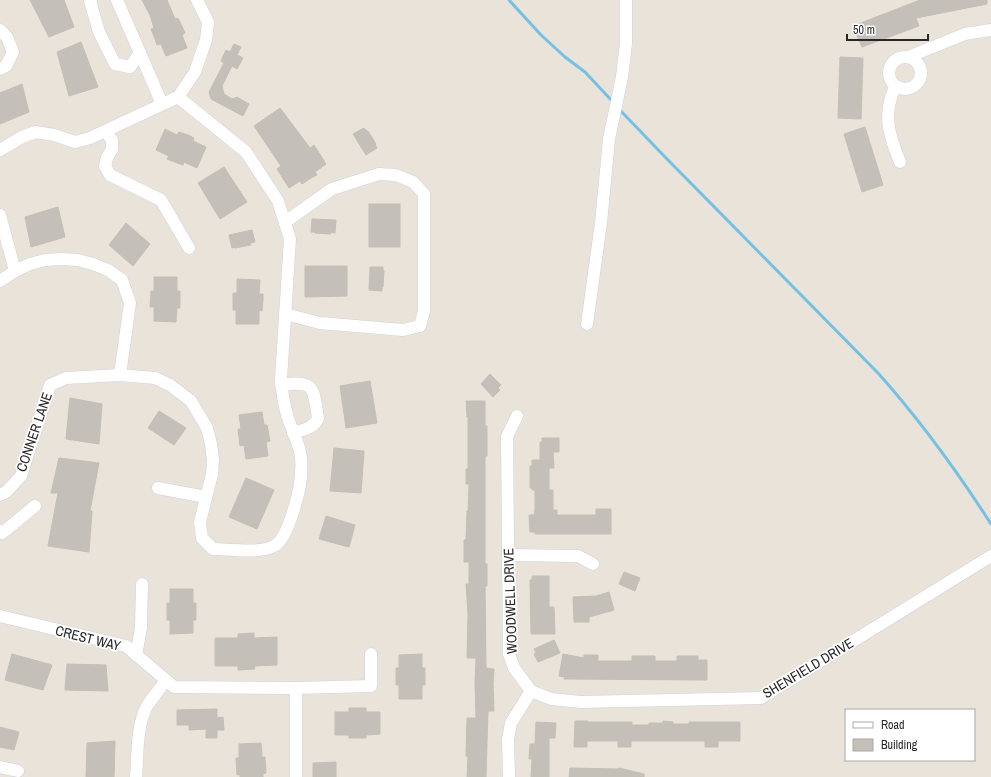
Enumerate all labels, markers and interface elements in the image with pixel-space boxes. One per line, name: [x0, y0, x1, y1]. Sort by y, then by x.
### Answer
scale bar: [847, 16, 928, 42]
text: 50 m: [853, 22, 875, 38]
street label: CONNER LANE: [12, 390, 56, 474]
street label: WOODWELL DRIVE: [499, 548, 521, 654]
street label: CREST WAY: [53, 621, 123, 655]
street label: SHENFIELD DRIVE: [759, 634, 857, 702]
legend: [845, 709, 975, 761]
text: Road: [881, 717, 905, 733]
text: Building: [881, 737, 918, 753]

